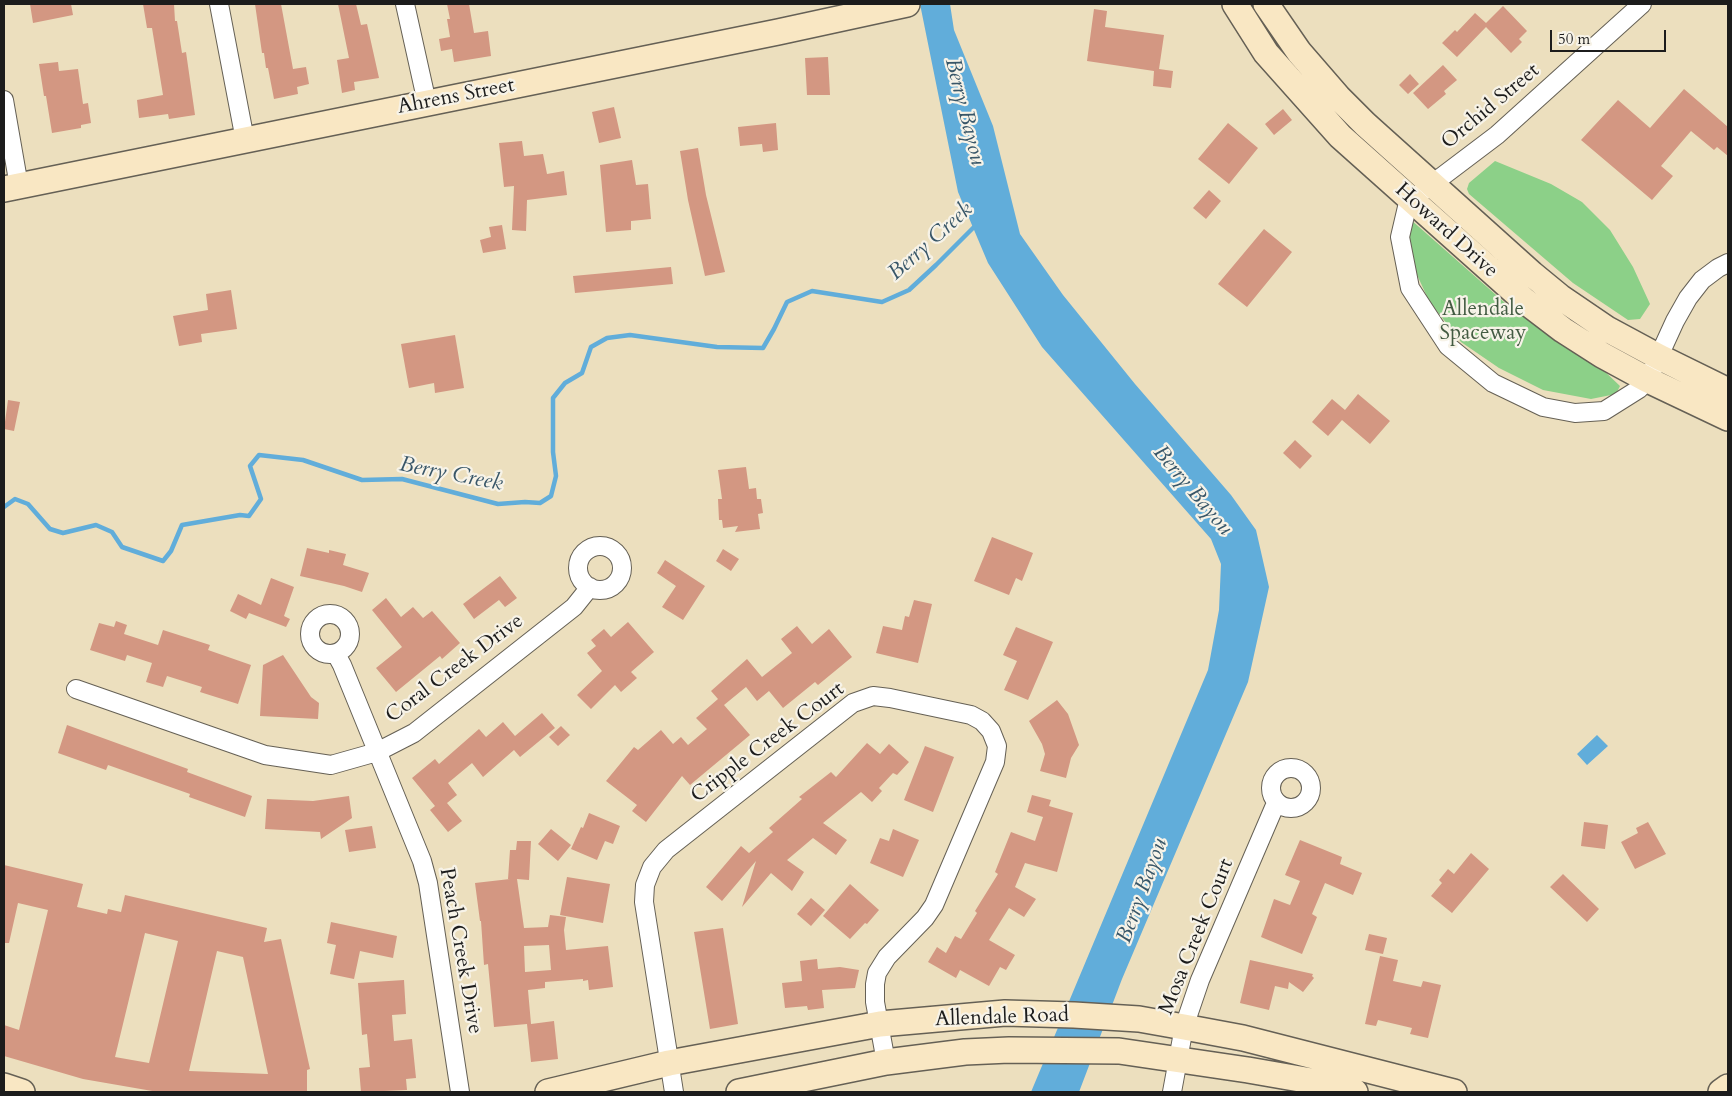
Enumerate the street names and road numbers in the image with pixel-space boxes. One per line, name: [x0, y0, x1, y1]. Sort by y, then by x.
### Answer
street label: Orchid Street: [1437, 59, 1545, 155]
street label: Ahrens Street: [395, 73, 517, 121]
street label: Howard Drive: [1389, 178, 1503, 284]
street label: Coral Creek Drive: [381, 609, 529, 729]
street label: Cripple Creek Court: [686, 677, 850, 809]
street label: Mosa Creek Court: [1154, 855, 1240, 1019]
street label: Peach Creek Drive: [433, 866, 487, 1036]
street label: Allendale Road: [935, 1003, 1069, 1033]

